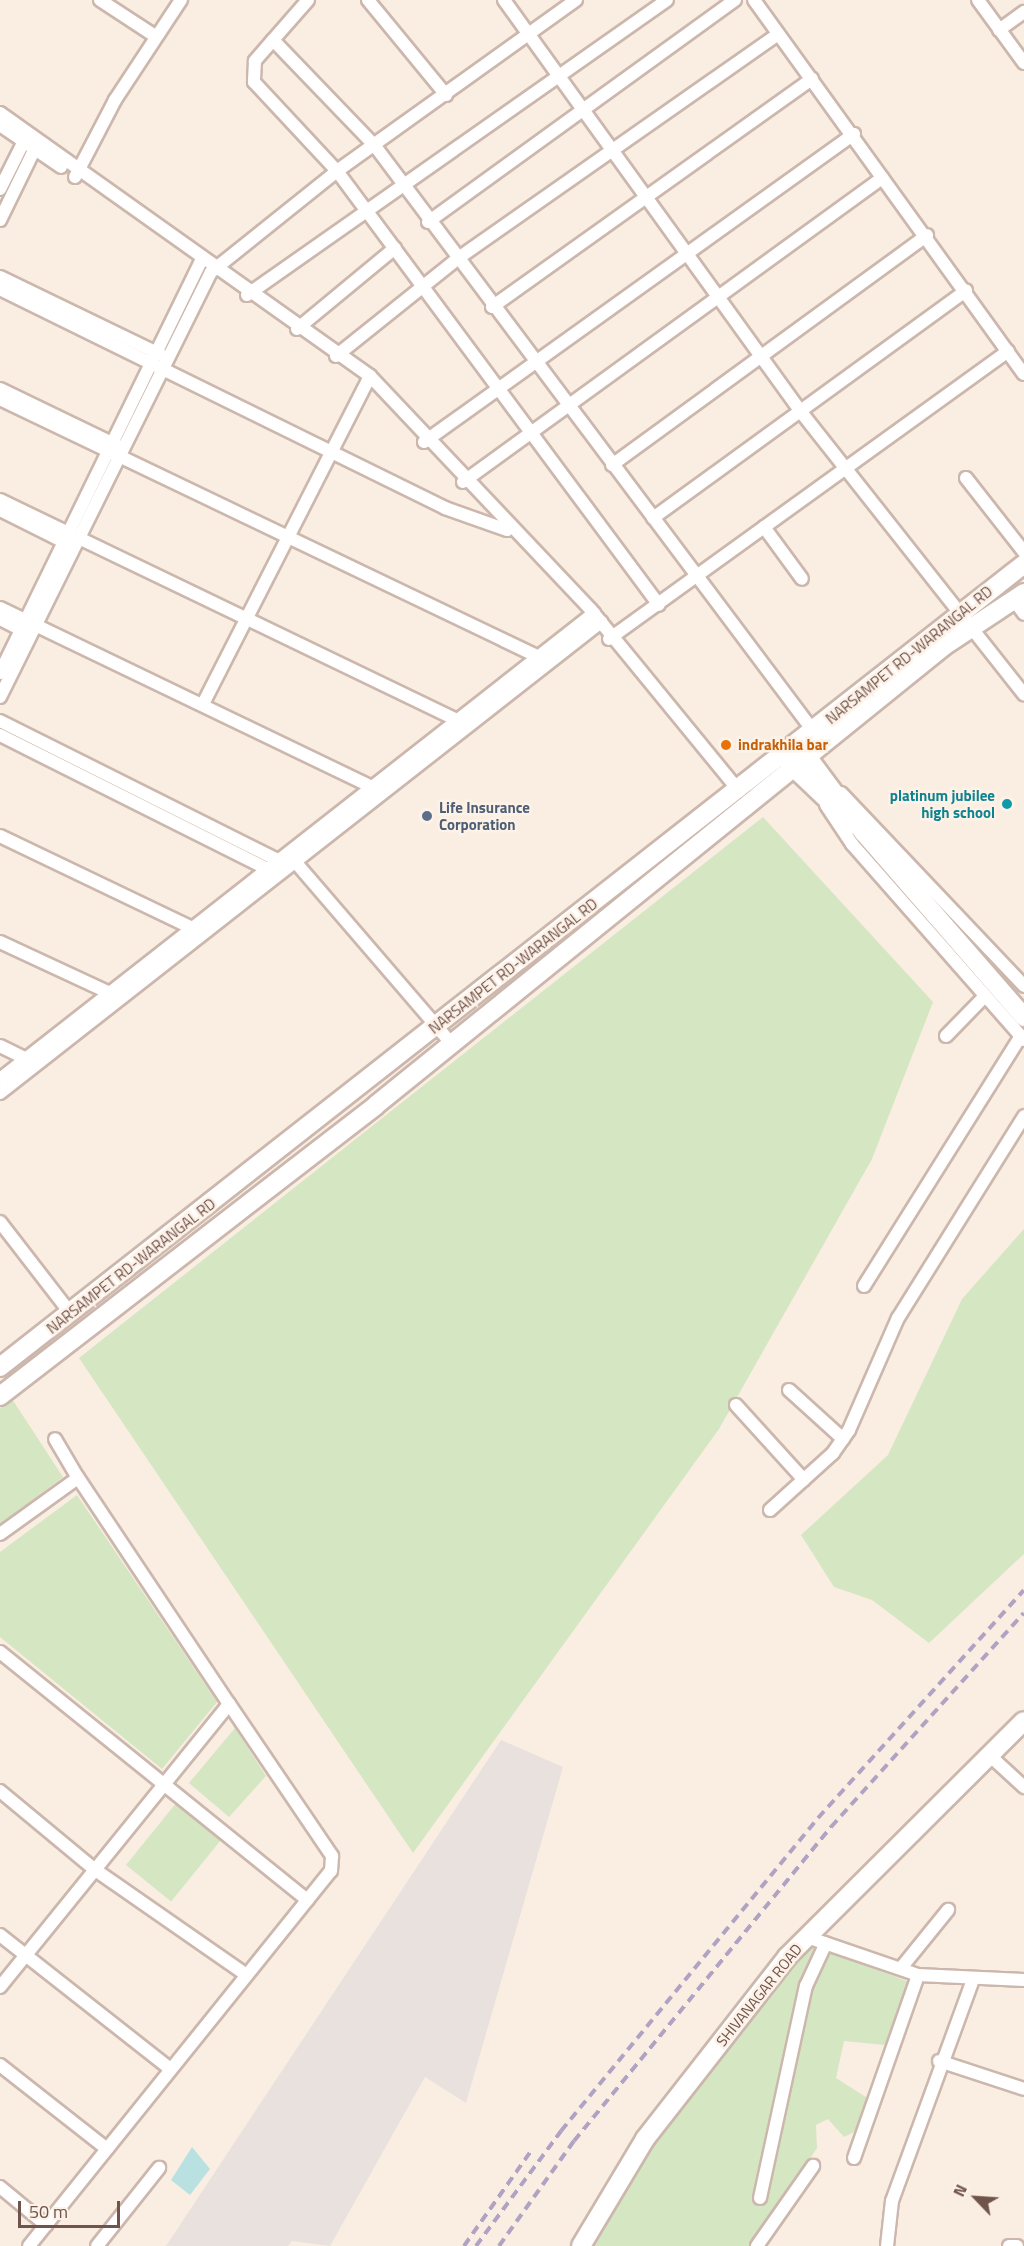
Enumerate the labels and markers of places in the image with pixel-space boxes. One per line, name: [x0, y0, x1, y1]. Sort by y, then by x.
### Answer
place label: indrakhila bar: [738, 736, 828, 754]
marker: indrakhila bar: [719, 738, 733, 752]
place label: platinum jubilee high school: [890, 786, 995, 821]
marker: platinum jubilee high school: [1000, 797, 1014, 811]
place label: Life Insurance Corporation: [439, 798, 530, 833]
marker: Life Insurance Corporation: [420, 809, 434, 823]

